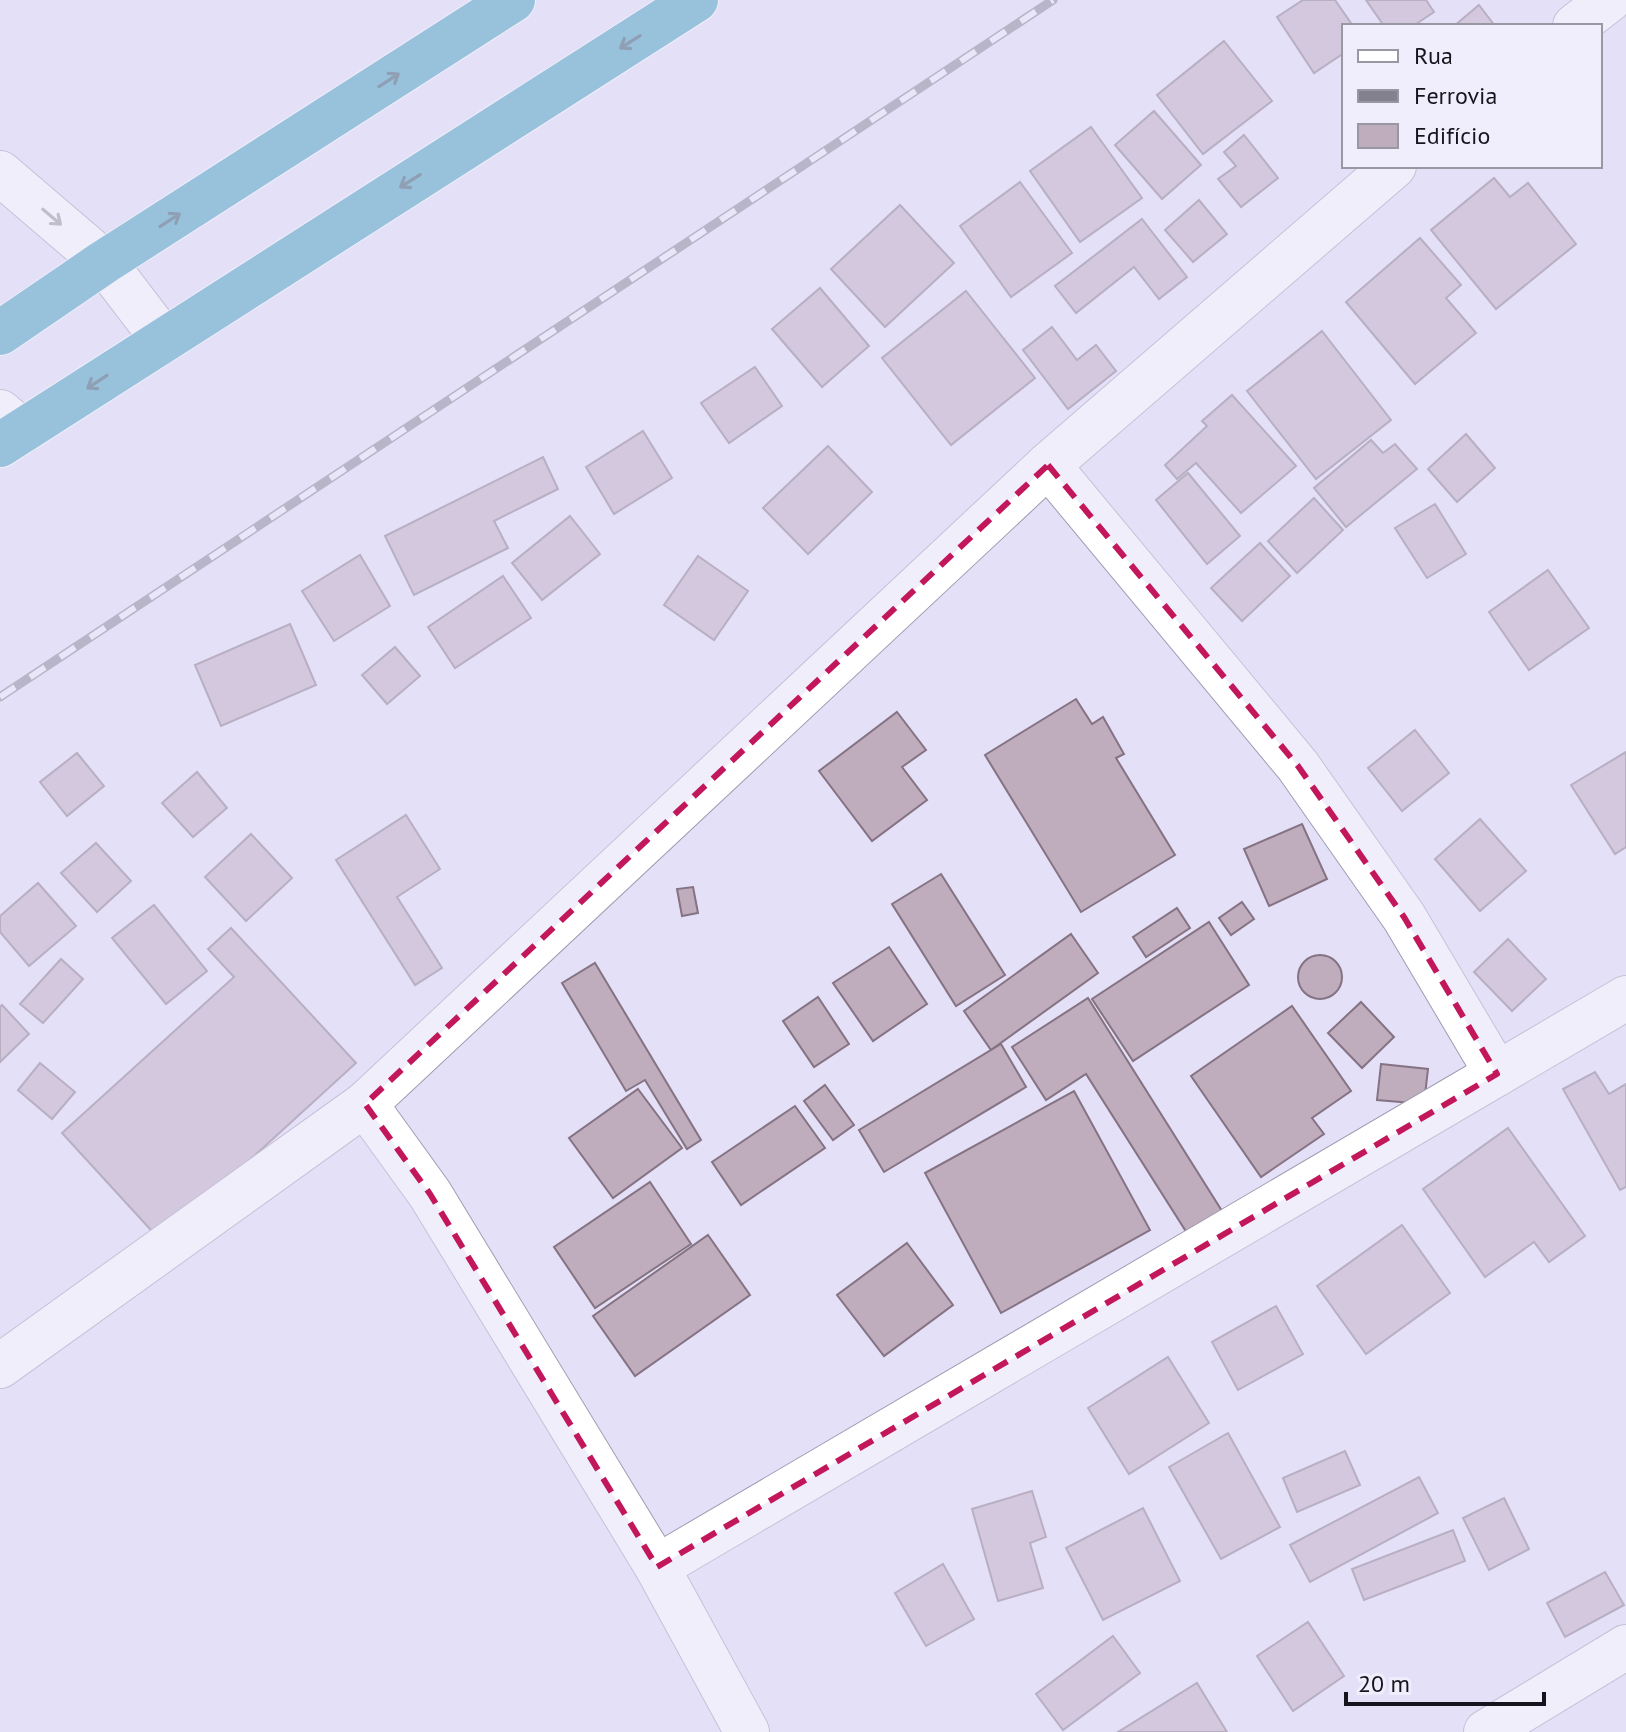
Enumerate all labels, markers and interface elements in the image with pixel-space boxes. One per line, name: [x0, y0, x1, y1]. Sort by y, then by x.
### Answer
legend: [1342, 24, 1602, 168]
one-way arrow: [619, 34, 642, 50]
text: Rua: [1414, 40, 1453, 71]
one-way arrow: [377, 71, 399, 88]
text: Ferrovia: [1414, 80, 1497, 111]
text: Edifício: [1414, 120, 1490, 151]
one-way arrow: [400, 172, 422, 189]
one-way arrow: [41, 208, 62, 226]
one-way arrow: [158, 211, 180, 228]
one-way arrow: [87, 373, 109, 390]
scale bar: [1346, 1656, 1544, 1706]
text: 20 m: [1358, 1668, 1410, 1699]

